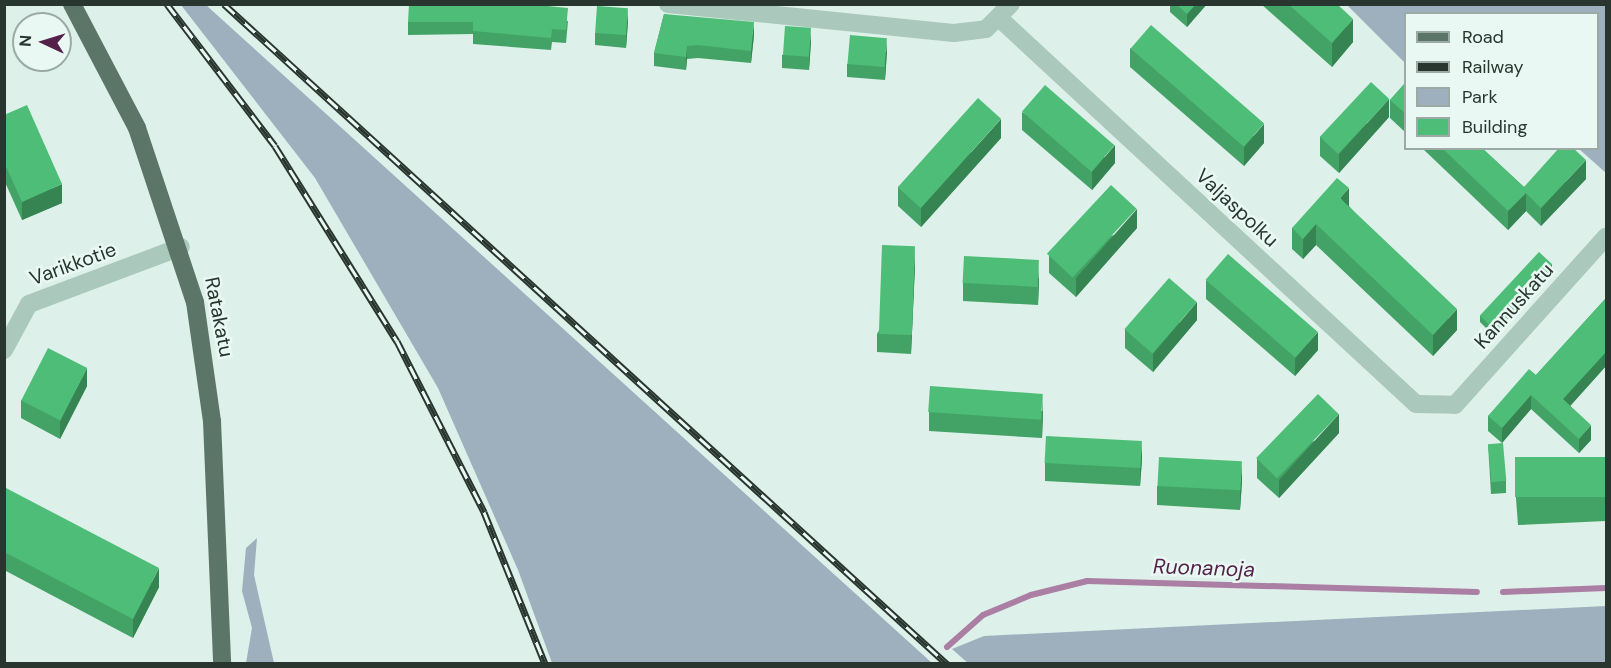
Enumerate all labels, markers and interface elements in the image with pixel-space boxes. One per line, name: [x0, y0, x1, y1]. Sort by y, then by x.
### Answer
north arrow: [12, 12, 72, 72]
legend: [1404, 12, 1599, 150]
text: Road: [1462, 25, 1504, 49]
text: N: [15, 34, 36, 47]
text: Railway: [1462, 55, 1524, 79]
text: Park: [1462, 85, 1498, 109]
text: Building: [1462, 115, 1527, 139]
street label: Valjaspolku: [1191, 164, 1283, 252]
street label: Varikkotie: [26, 237, 120, 291]
street label: Kannuskatu: [1469, 258, 1559, 354]
street label: Ratakatu: [200, 275, 238, 359]
water label: Ruonanoja: [1152, 554, 1256, 582]

